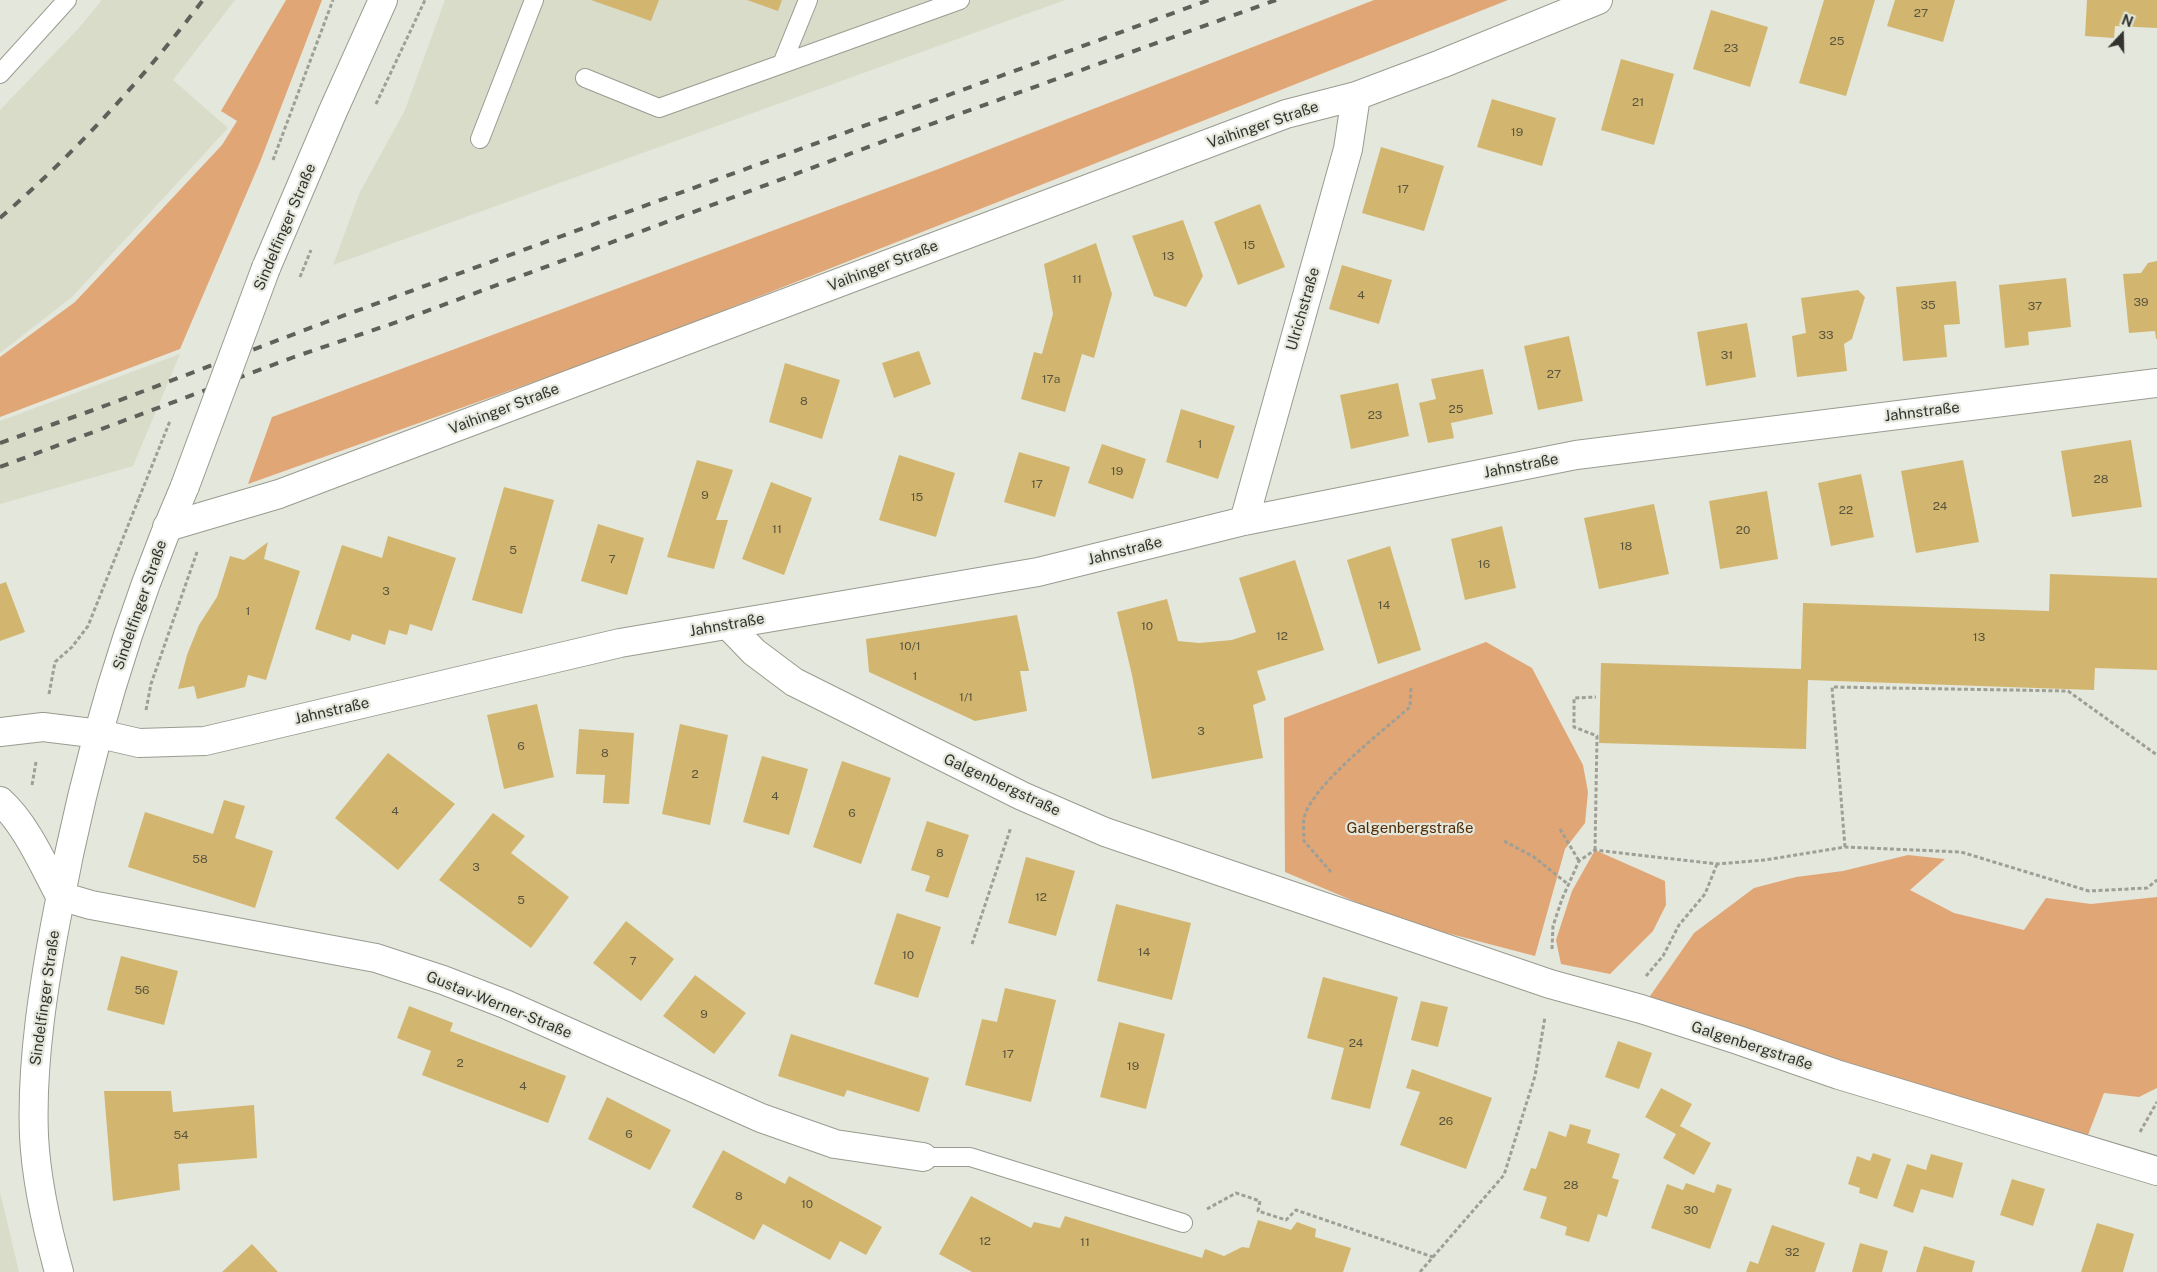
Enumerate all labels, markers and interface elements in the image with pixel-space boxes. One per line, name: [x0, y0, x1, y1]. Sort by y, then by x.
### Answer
house number: 27: [1914, 6, 1928, 20]
north arrow: [2097, 10, 2147, 60]
text: N: [2119, 12, 2135, 30]
house number: 25: [1830, 34, 1844, 48]
house number: 23: [1724, 41, 1738, 55]
house number: 21: [1632, 95, 1644, 109]
street label: Vaihinger Straße: [1205, 98, 1321, 152]
house number: 19: [1511, 125, 1523, 139]
street label: Sindelfinger Straße: [250, 161, 320, 293]
house number: 17: [1397, 182, 1409, 196]
street label: Vaihinger Straße: [825, 237, 941, 295]
house number: 15: [1243, 238, 1255, 252]
house number: 13: [1162, 249, 1174, 263]
street label: Ulrichstraße: [1283, 265, 1323, 353]
house number: 11: [1072, 272, 1082, 286]
house number: 4: [1357, 288, 1365, 302]
house number: 39: [2134, 295, 2148, 309]
house number: 35: [1920, 298, 1936, 312]
house number: 37: [2028, 299, 2042, 313]
house number: 33: [1818, 328, 1834, 342]
house number: 31: [1721, 348, 1733, 362]
house number: 27: [1547, 367, 1561, 381]
house number: 17a: [1042, 372, 1060, 386]
street label: Vaihinger Straße: [446, 380, 562, 438]
house number: 8: [800, 394, 808, 408]
street label: Jahnstraße: [1883, 398, 1961, 426]
house number: 25: [1449, 402, 1463, 416]
house number: 23: [1368, 408, 1382, 422]
house number: 1: [1198, 437, 1202, 451]
street label: Jahnstraße: [1482, 450, 1560, 482]
house number: 19: [1111, 464, 1123, 478]
house number: 28: [2094, 472, 2108, 486]
house number: 17: [1031, 477, 1043, 491]
house number: 9: [701, 488, 709, 502]
house number: 15: [911, 490, 923, 504]
house number: 24: [1933, 499, 1947, 513]
house number: 22: [1839, 503, 1853, 517]
house number: 11: [772, 522, 782, 536]
house number: 20: [1736, 523, 1750, 537]
street label: Jahnstraße: [1086, 533, 1164, 569]
street label: Sindelfinger Straße: [109, 538, 171, 672]
house number: 18: [1620, 539, 1632, 553]
house number: 5: [509, 543, 517, 557]
house number: 7: [608, 552, 616, 566]
house number: 16: [1478, 557, 1490, 571]
house number: 3: [382, 584, 390, 598]
house number: 14: [1378, 598, 1390, 612]
house number: 1: [246, 604, 250, 618]
street label: Jahnstraße: [688, 610, 766, 640]
house number: 10: [1141, 619, 1153, 633]
house number: 12: [1276, 629, 1288, 643]
house number: 13: [1973, 630, 1985, 644]
house number: 10/1: [899, 639, 921, 653]
house number: 1: [913, 669, 917, 683]
house number: 1/1: [959, 690, 973, 704]
street label: Jahnstraße: [293, 694, 371, 728]
house number: 3: [1197, 724, 1205, 738]
house number: 6: [517, 739, 525, 753]
house number: 8: [601, 746, 609, 760]
street label: Galgenbergstraße: [941, 750, 1063, 820]
house number: 2: [691, 767, 699, 781]
house number: 4: [771, 789, 779, 803]
house number: 4: [391, 804, 399, 818]
house number: 6: [848, 806, 856, 820]
park label: Galgenbergstraße: [1347, 819, 1473, 837]
house number: 8: [936, 846, 944, 860]
house number: 58: [192, 852, 208, 866]
house number: 3: [472, 860, 480, 874]
house number: 12: [1035, 890, 1047, 904]
house number: 5: [517, 893, 525, 907]
street label: Sindelfinger Straße: [27, 929, 63, 1067]
house number: 14: [1138, 945, 1150, 959]
house number: 10: [902, 948, 914, 962]
house number: 7: [629, 954, 637, 968]
street label: Gustav-Werner-Straße: [424, 968, 574, 1042]
house number: 56: [134, 983, 150, 997]
house number: 9: [700, 1007, 708, 1021]
street label: Galgenbergstraße: [1689, 1018, 1815, 1074]
house number: 24: [1349, 1036, 1363, 1050]
house number: 17: [1002, 1047, 1014, 1061]
house number: 2: [456, 1056, 464, 1070]
house number: 19: [1127, 1059, 1139, 1073]
house number: 4: [519, 1079, 527, 1093]
house number: 26: [1439, 1114, 1453, 1128]
house number: 6: [625, 1127, 633, 1141]
house number: 54: [173, 1128, 189, 1142]
house number: 28: [1564, 1178, 1578, 1192]
house number: 8: [735, 1189, 743, 1203]
house number: 10: [801, 1197, 813, 1211]
house number: 30: [1684, 1203, 1698, 1217]
house number: 12: [979, 1234, 991, 1248]
house number: 11: [1080, 1235, 1090, 1249]
house number: 32: [1785, 1245, 1799, 1259]

